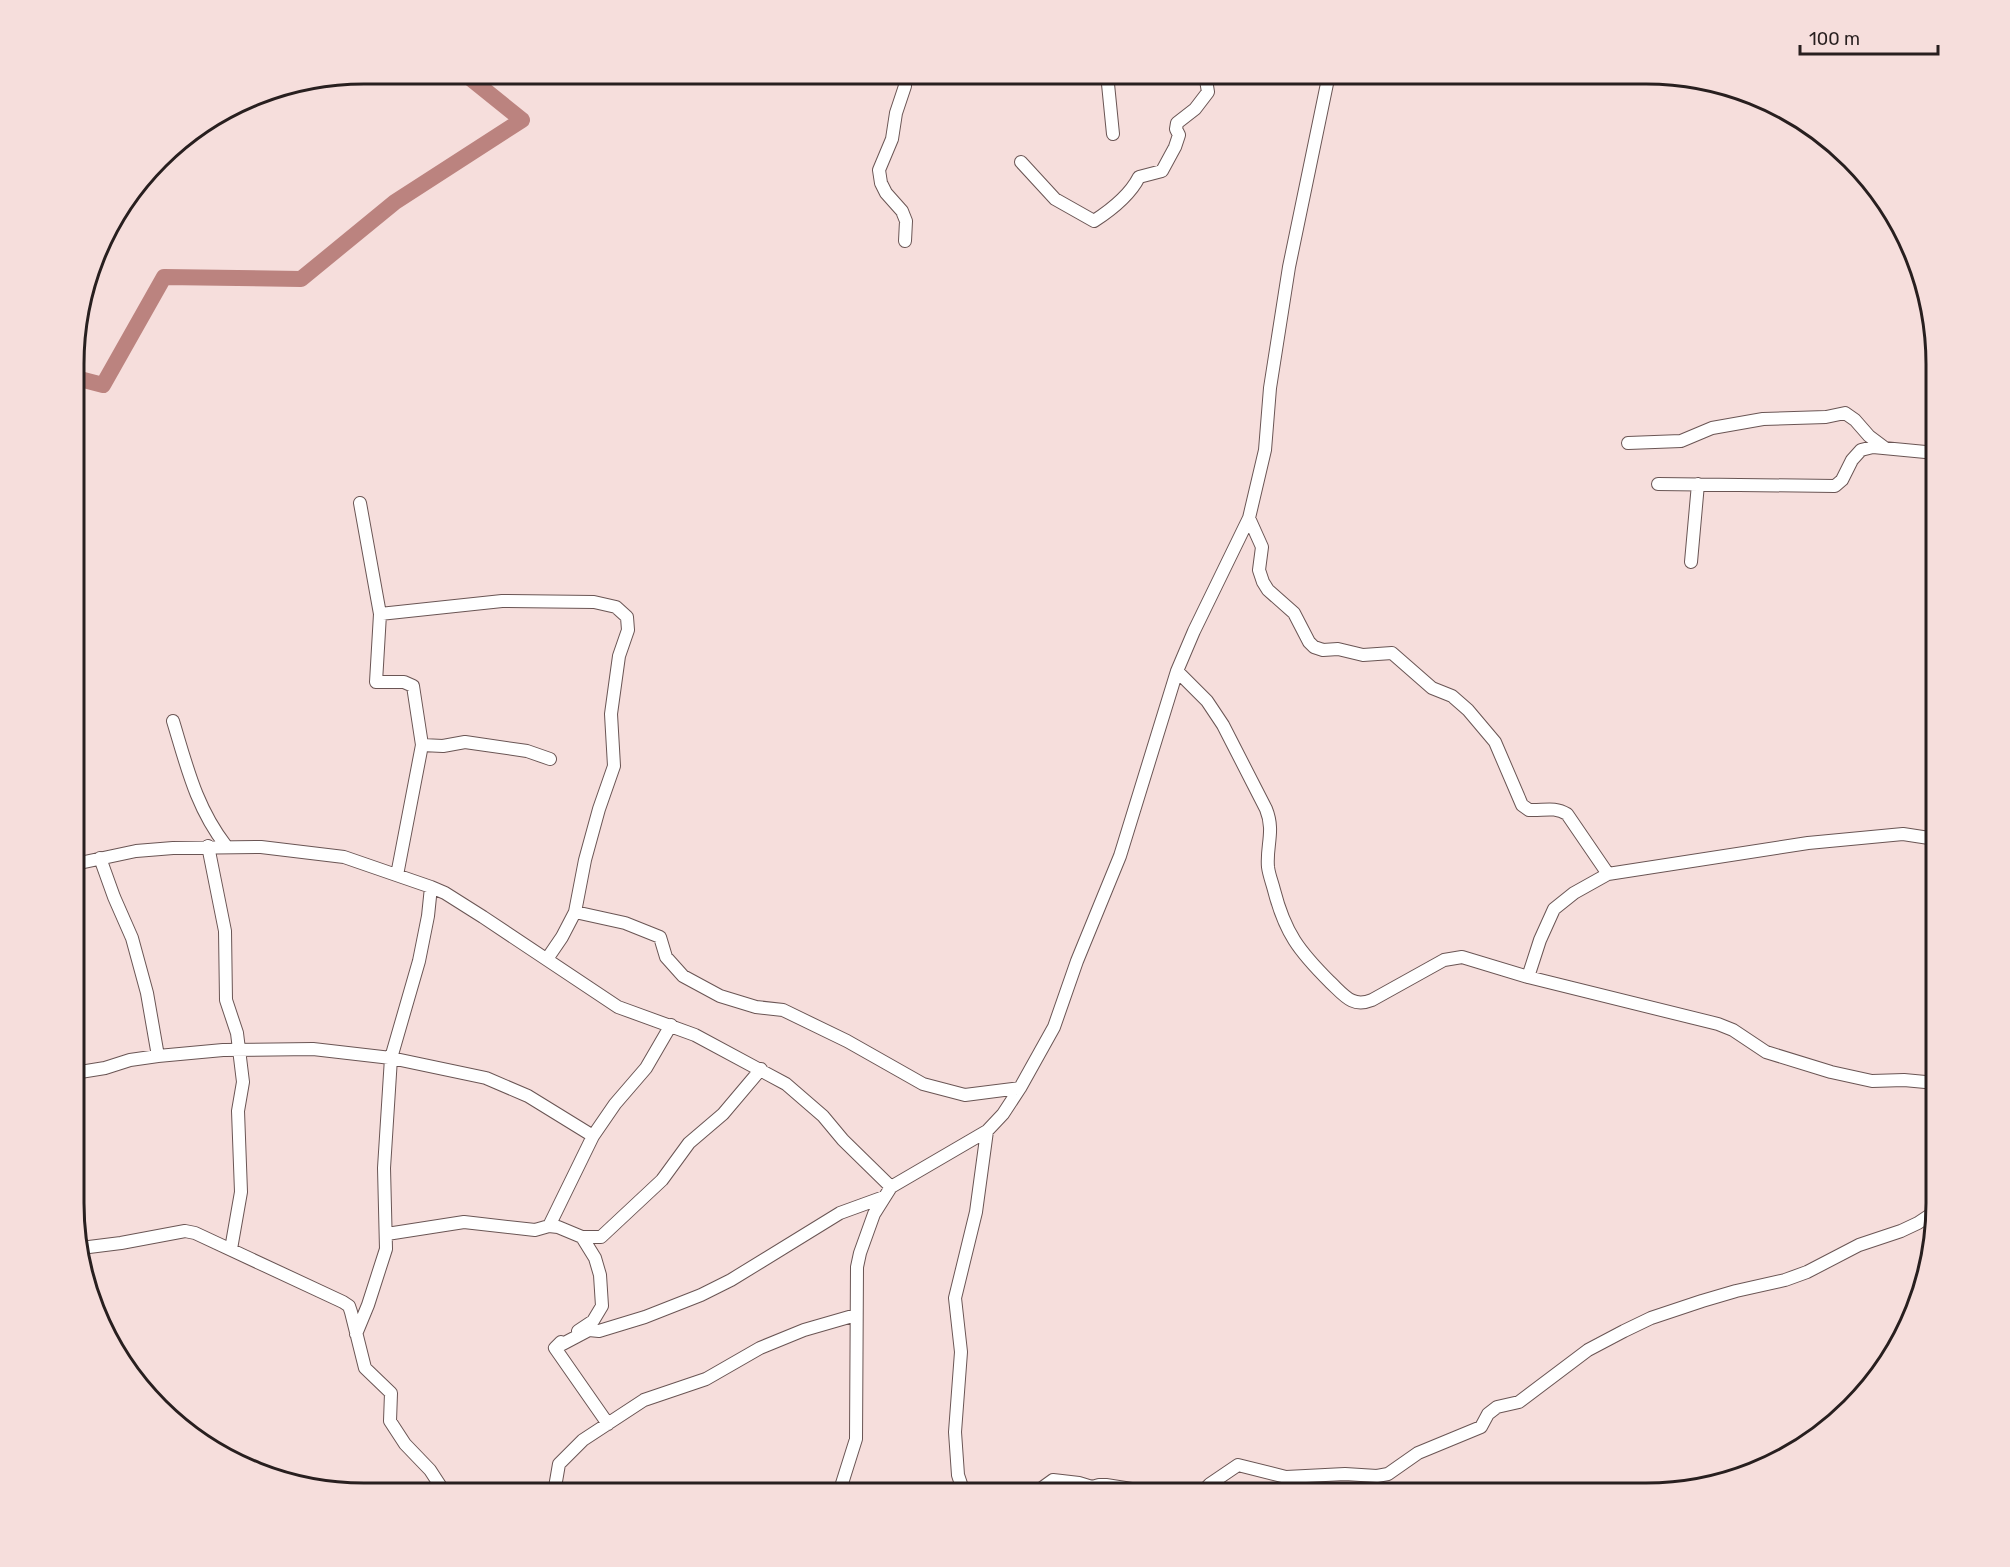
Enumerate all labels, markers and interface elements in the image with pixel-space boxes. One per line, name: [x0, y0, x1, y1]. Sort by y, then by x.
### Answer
scale bar: [1800, 18, 1938, 56]
text: 100 m: [1809, 28, 1860, 50]

